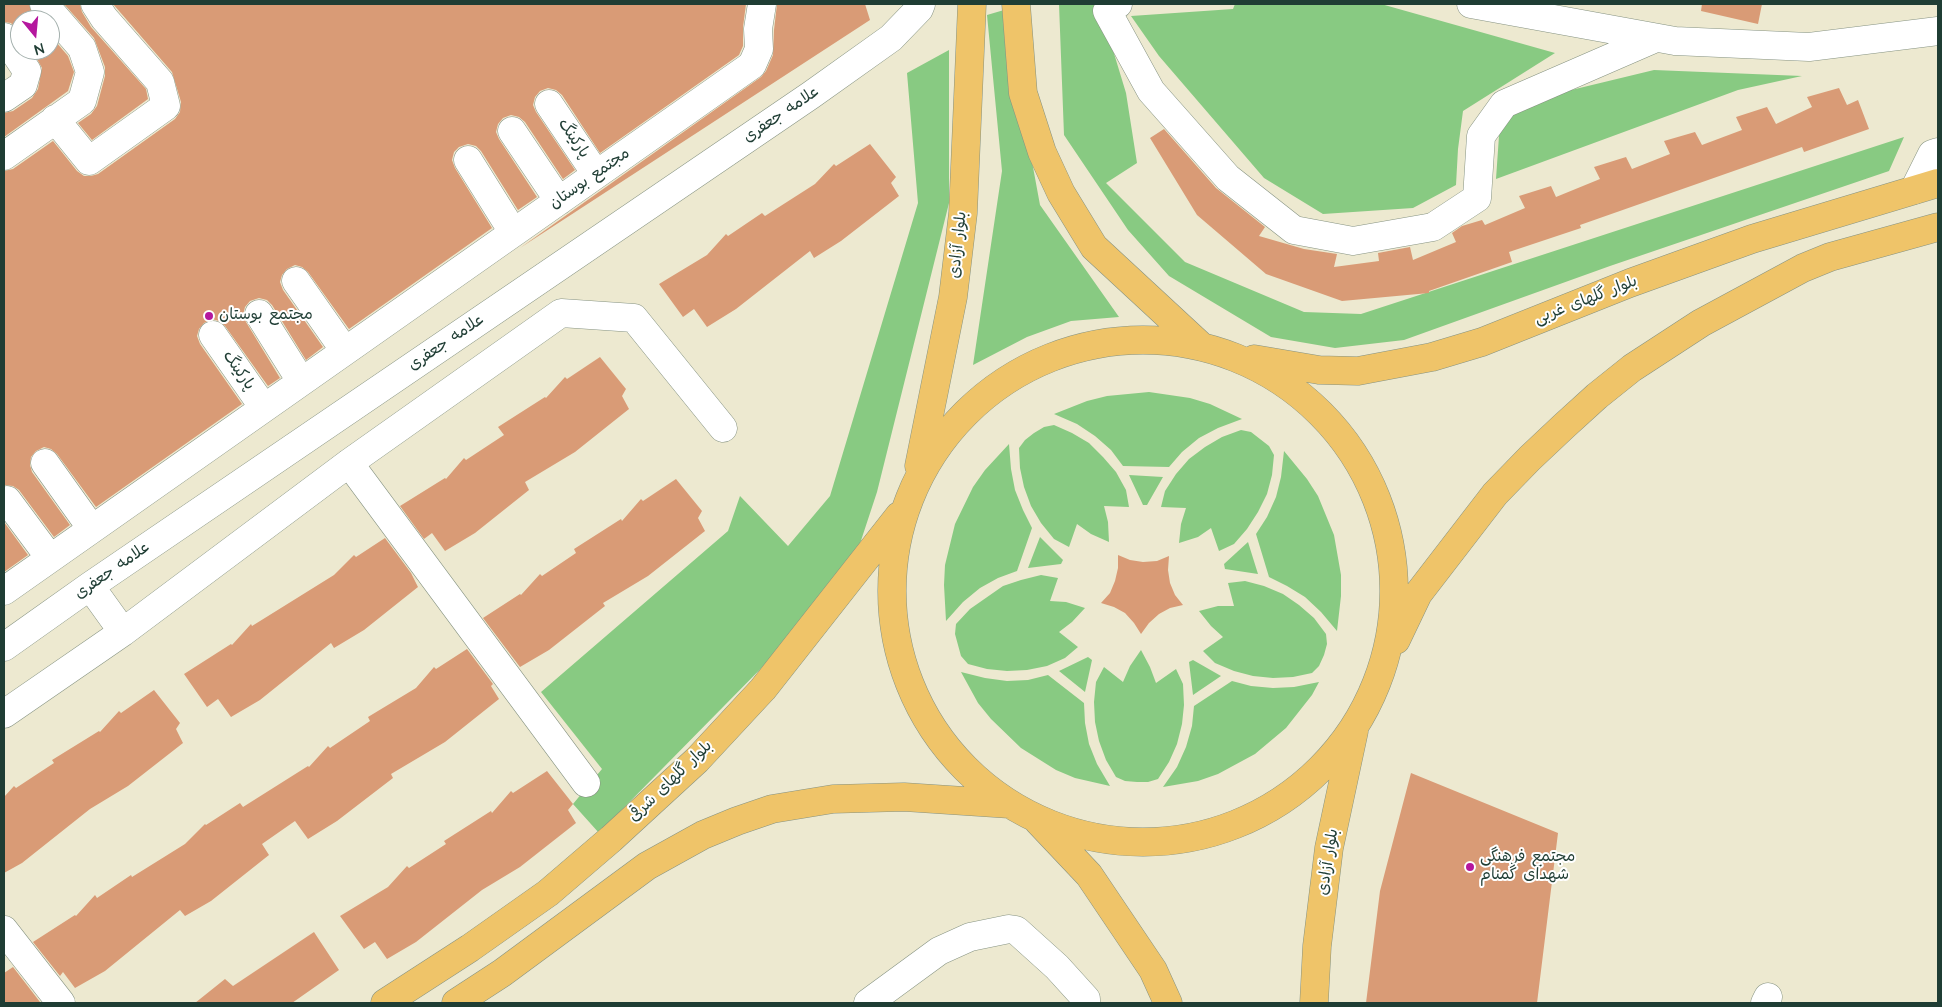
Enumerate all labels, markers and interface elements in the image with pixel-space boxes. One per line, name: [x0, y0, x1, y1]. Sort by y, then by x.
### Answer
north arrow: [10, 10, 60, 60]
text: N: [32, 38, 46, 59]
street label: علامه جعفری: [740, 82, 824, 148]
street label: پارکینگ: [553, 116, 593, 162]
street label: مجتمع بوستان: [546, 144, 634, 214]
street label: بلوار آزادی: [946, 211, 972, 279]
street label: بلوار گلهای غربی: [1532, 273, 1640, 329]
place label: مجتمع بوستان: [219, 306, 313, 326]
marker: مجتمع بوستان: [203, 310, 215, 322]
street label: علامه جعفری: [405, 310, 489, 376]
street label: پارکینگ: [218, 348, 258, 394]
street label: علامه جعفری: [71, 538, 155, 604]
street label: بلوار گلهای شرقی: [625, 737, 717, 827]
street label: بلوار آزادی: [1314, 827, 1344, 897]
place label: مجتمع فرهنگی شهدای گمنام: [1480, 848, 1575, 886]
marker: مجتمع فرهنگی شهدای گمنام: [1464, 861, 1476, 873]

